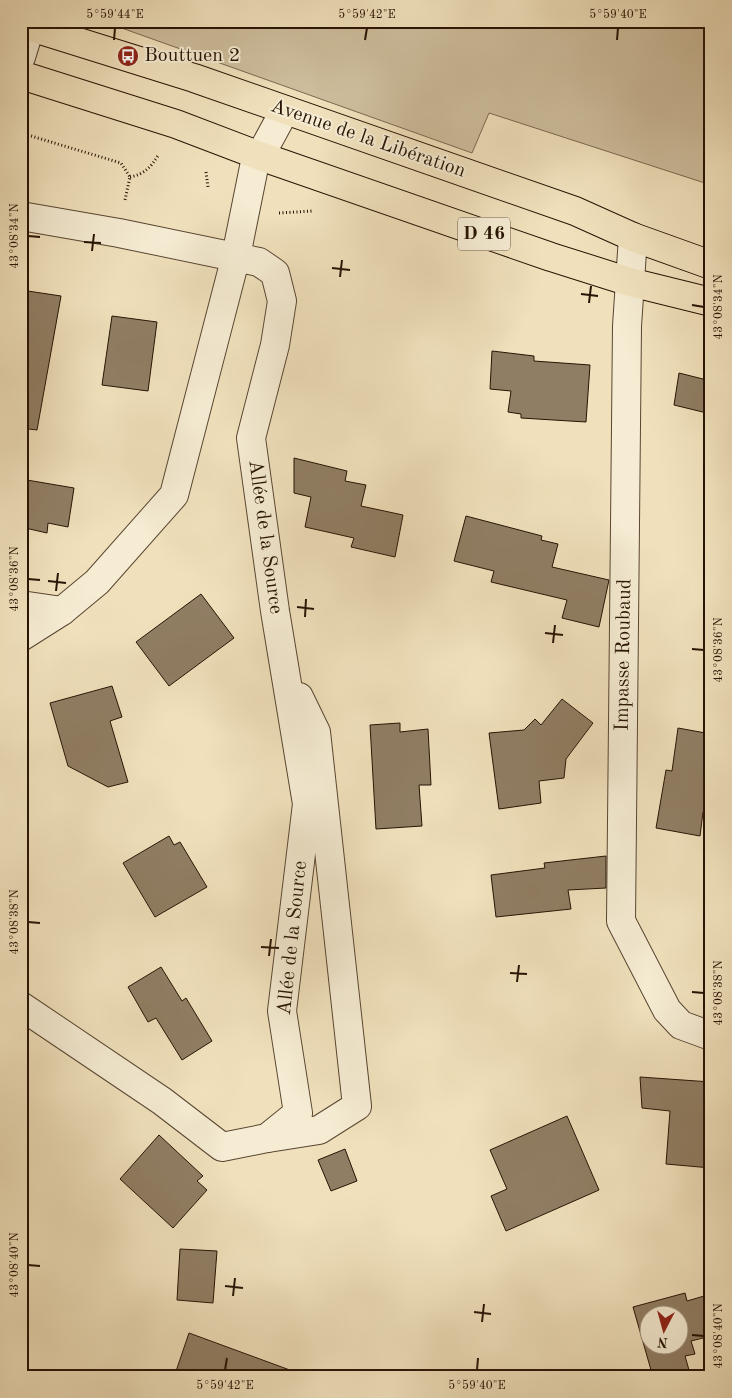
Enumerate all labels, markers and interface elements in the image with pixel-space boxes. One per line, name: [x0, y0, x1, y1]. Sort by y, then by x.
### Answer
text: 5°59'44"E: [86, 8, 144, 21]
text: 5°59'42"E: [338, 8, 396, 21]
text: 5°59'40"E: [589, 8, 647, 21]
bus stop icon: Bouttuen 2: [116, 44, 140, 68]
place label: Bouttuen 2: [144, 46, 240, 66]
street label: Avenue de la Libération: [268, 96, 468, 182]
text: 43°08'34"N: [9, 203, 21, 269]
road number: D 46: [458, 218, 510, 250]
text: 43°08'34"N: [713, 274, 725, 340]
street label: Allée de la Source: [244, 459, 286, 615]
text: 43°08'36"N: [9, 546, 21, 612]
street label: Impasse Roubaud: [613, 579, 635, 731]
text: 43°08'36"N: [713, 617, 725, 683]
street label: Allée de la Source: [275, 860, 311, 1016]
text: 43°08'38"N: [9, 889, 21, 955]
text: 43°08'38"N: [713, 960, 725, 1026]
text: 43°08'40"N: [9, 1232, 21, 1298]
text: 43°08'40"N: [713, 1303, 725, 1369]
north arrow: [640, 1306, 690, 1356]
text: N: [656, 1334, 669, 1349]
text: 5°59'42"E: [196, 1379, 254, 1392]
text: 5°59'40"E: [448, 1379, 506, 1392]

